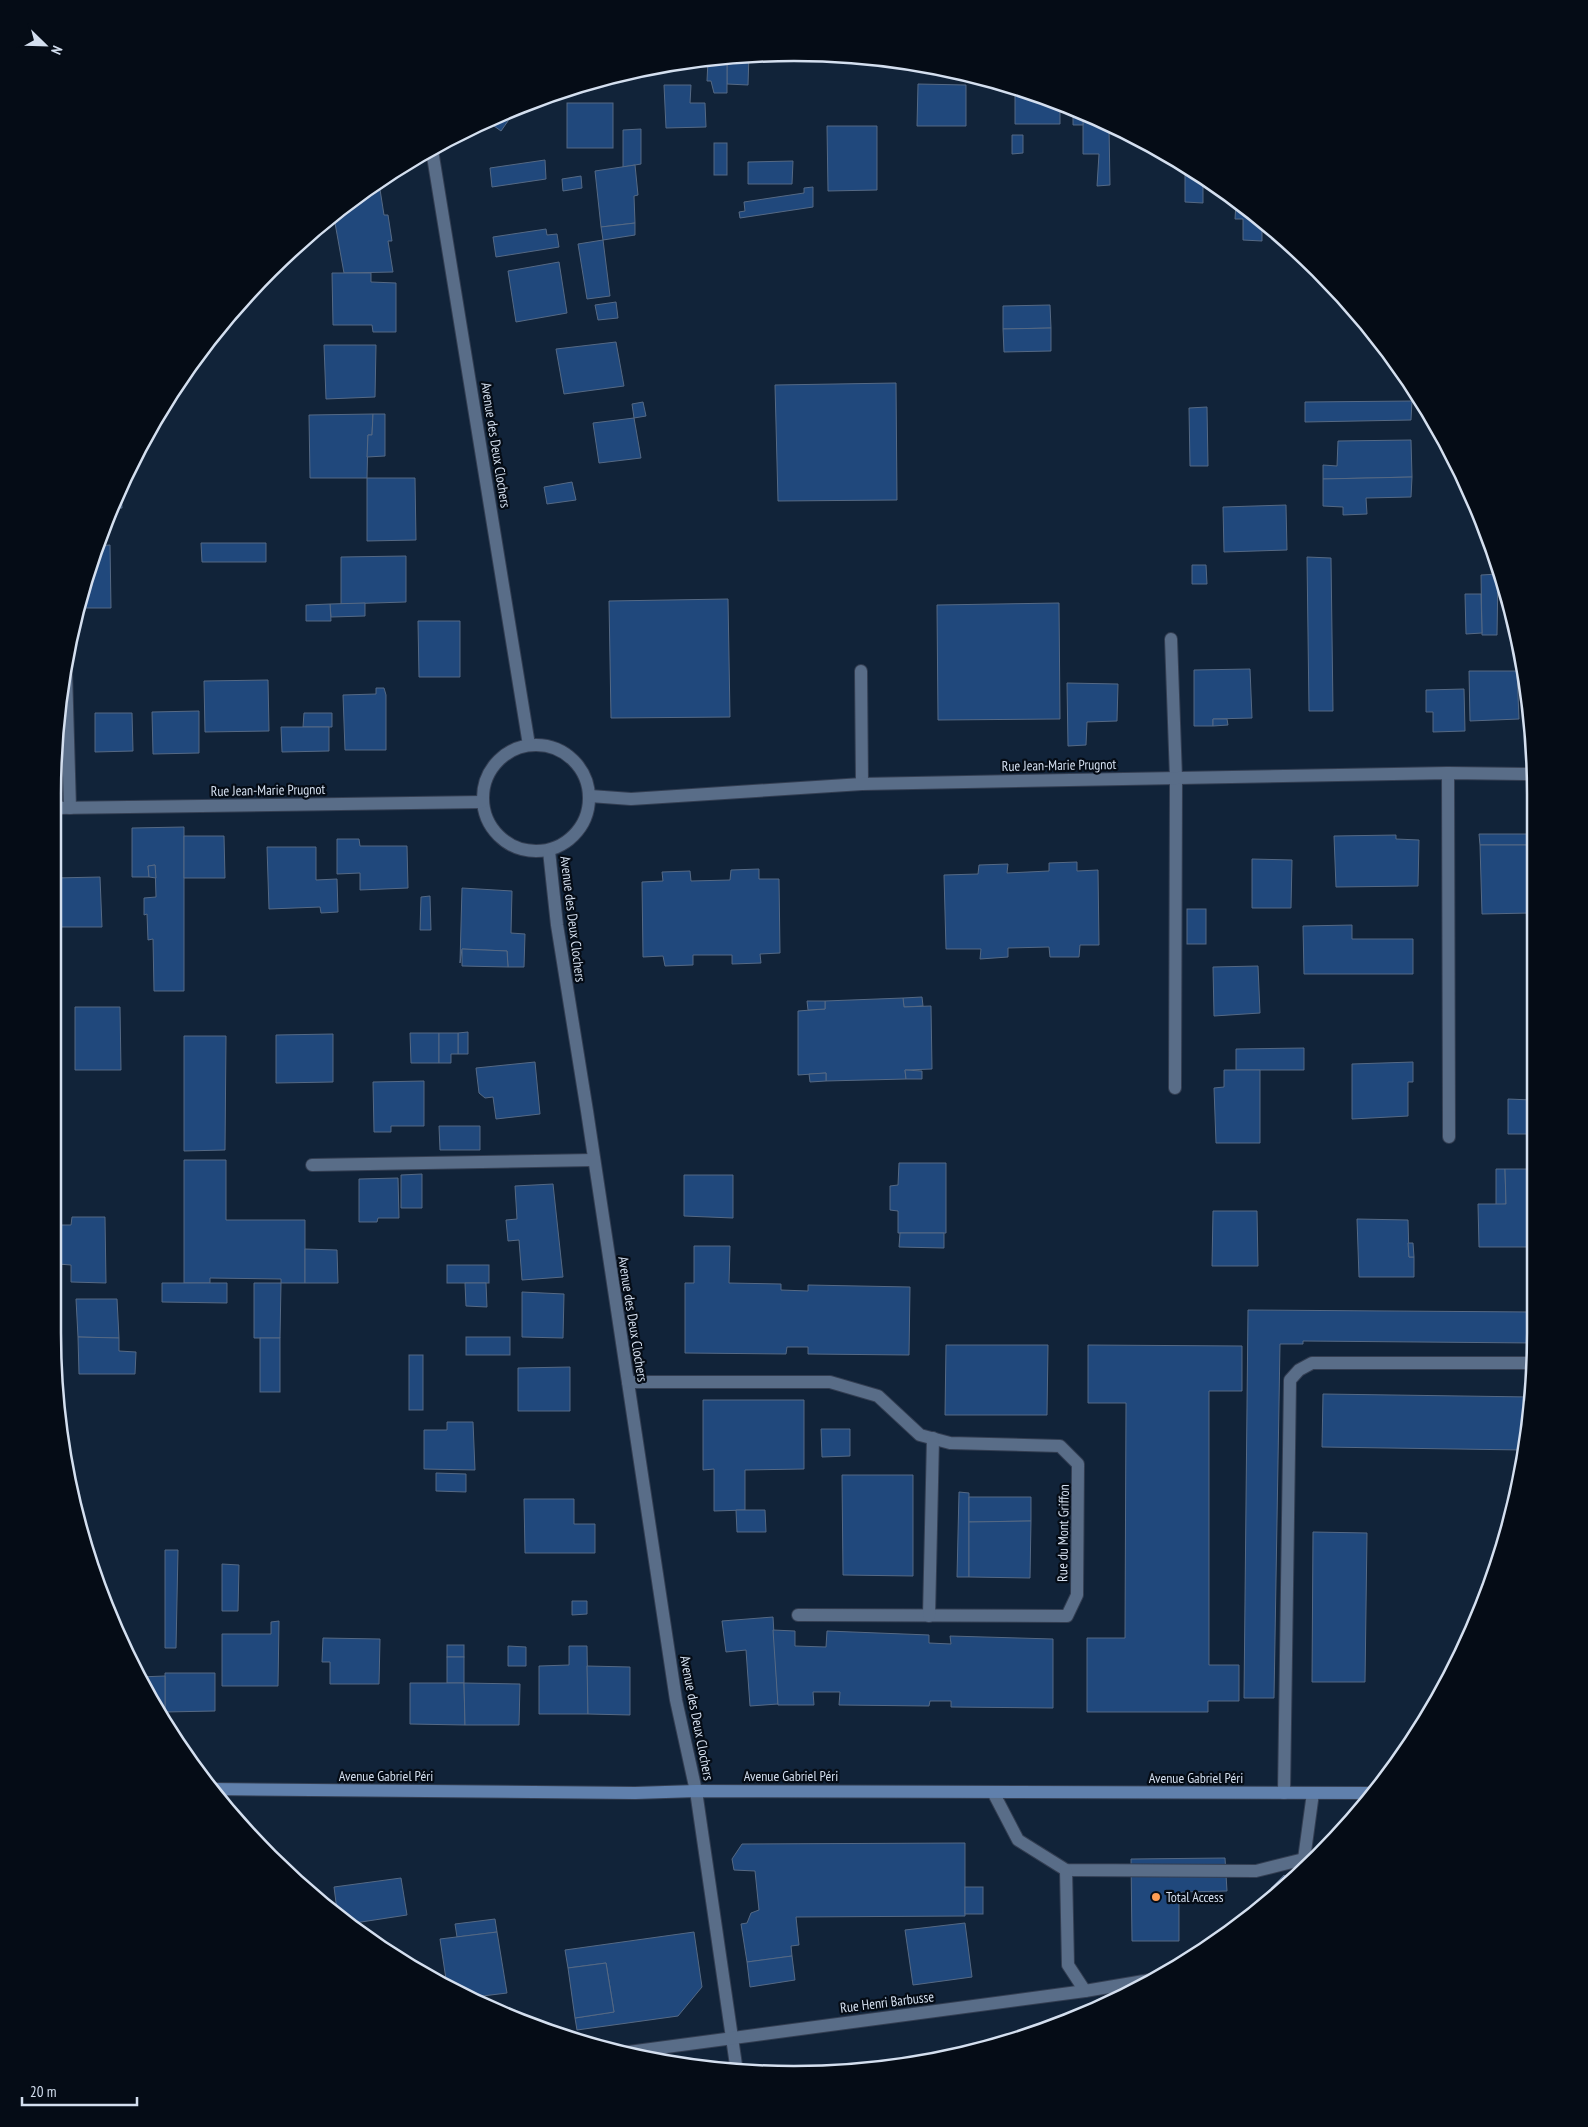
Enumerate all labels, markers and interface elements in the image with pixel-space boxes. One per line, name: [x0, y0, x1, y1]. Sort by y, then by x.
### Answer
north arrow: [20, 20, 70, 70]
text: N: [47, 43, 67, 57]
street label: Avenue des Deux Clochers: [477, 381, 515, 509]
street label: Rue Jean-Marie Prugnot: [1002, 755, 1117, 775]
street label: Rue Jean-Marie Prugnot: [211, 780, 326, 800]
street label: Avenue des Deux Clochers: [556, 855, 590, 983]
street label: Avenue des Deux Clochers: [614, 1255, 652, 1383]
street label: Rue du Mont Griffon: [1053, 1484, 1073, 1582]
street label: Avenue des Deux Clochers: [676, 1654, 718, 1782]
street label: Avenue Gabriel Péri: [339, 1767, 433, 1785]
street label: Avenue Gabriel Péri: [744, 1767, 838, 1785]
street label: Avenue Gabriel Péri: [1149, 1769, 1243, 1787]
place label: Total Access: [1166, 1888, 1224, 1906]
marker: Total Access: [1150, 1891, 1162, 1903]
street label: Rue Henri Barbusse: [839, 1987, 935, 2017]
scale bar: [22, 2074, 138, 2106]
text: 20 m: [30, 2082, 56, 2101]

